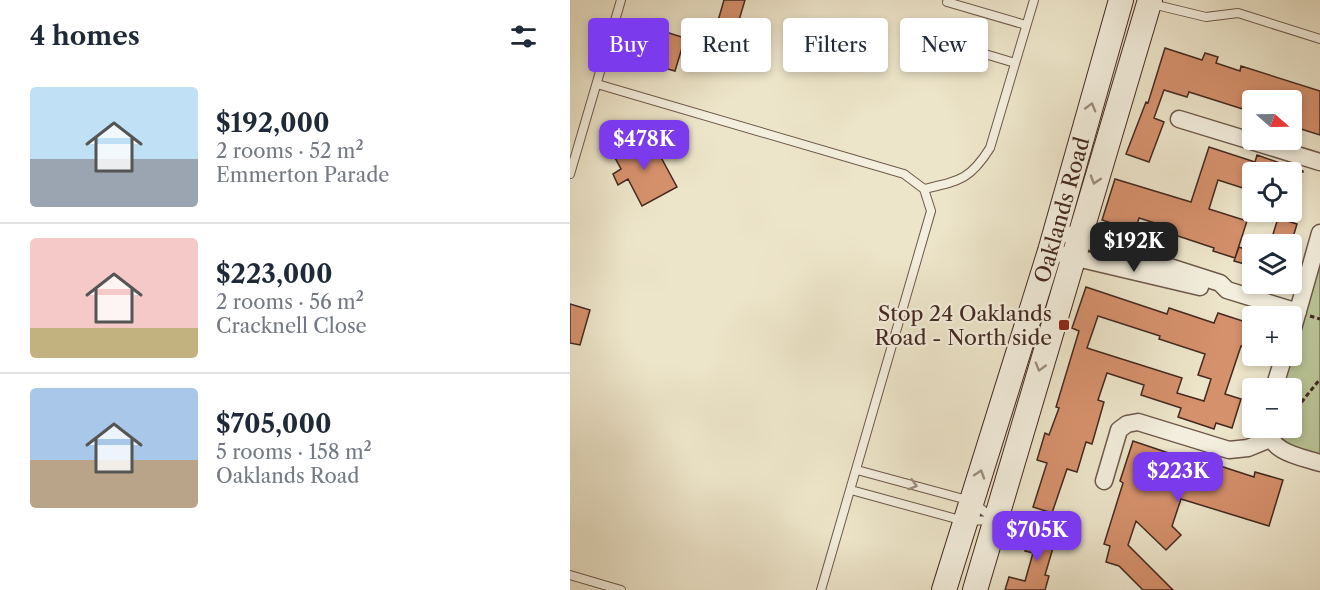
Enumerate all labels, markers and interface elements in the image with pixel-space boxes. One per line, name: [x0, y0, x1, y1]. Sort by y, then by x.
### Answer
chip: Buy: [588, 18, 669, 72]
chip: Rent: [681, 18, 771, 72]
chip: Filters: [783, 18, 888, 72]
chip: New: [900, 18, 988, 72]
text: 4 homes: [30, 20, 140, 52]
icon: filters: [507, 20, 540, 53]
north arrow: [1242, 90, 1302, 150]
map controls: [1242, 90, 1302, 438]
one-way arrow: [1084, 102, 1096, 112]
text: $192,000: [216, 107, 330, 139]
icon: home: [78, 111, 150, 183]
pin: $478K: [602, 120, 686, 171]
text: $478K: [613, 127, 675, 151]
street label: Oaklands Road: [1028, 134, 1094, 286]
text: 2 rooms · 52 m²: [216, 139, 364, 163]
button: locate: [1242, 162, 1302, 222]
text: Emmerton Parade: [216, 163, 390, 187]
one-way arrow: [1090, 174, 1102, 185]
pin: $192K: [1092, 222, 1176, 273]
text: $192K: [1104, 229, 1164, 253]
button: layers: [1242, 234, 1302, 294]
text: $223,000: [216, 258, 332, 290]
icon: home: [78, 262, 150, 334]
text: 2 rooms · 56 m²: [216, 290, 364, 314]
place label: Stop 24 Oaklands Road - North side: [874, 301, 1052, 350]
button: +: [1242, 306, 1302, 366]
text: Cracknell Close: [216, 314, 367, 338]
marker: Stop 24 Oaklands Road - North side: [1057, 318, 1071, 332]
one-way arrow: [1035, 361, 1047, 372]
button: −: [1242, 378, 1302, 438]
text: $705,000: [216, 408, 332, 440]
icon: home: [78, 412, 150, 484]
text: 5 rooms · 158 m²: [216, 440, 372, 464]
pin: $223K: [1136, 452, 1220, 503]
text: $223K: [1147, 459, 1209, 483]
text: Oaklands Road: [216, 464, 359, 488]
one-way arrow: [972, 469, 985, 480]
one-way arrow: [908, 478, 918, 491]
pin: $705K: [995, 511, 1079, 562]
text: $705K: [1006, 518, 1068, 542]

